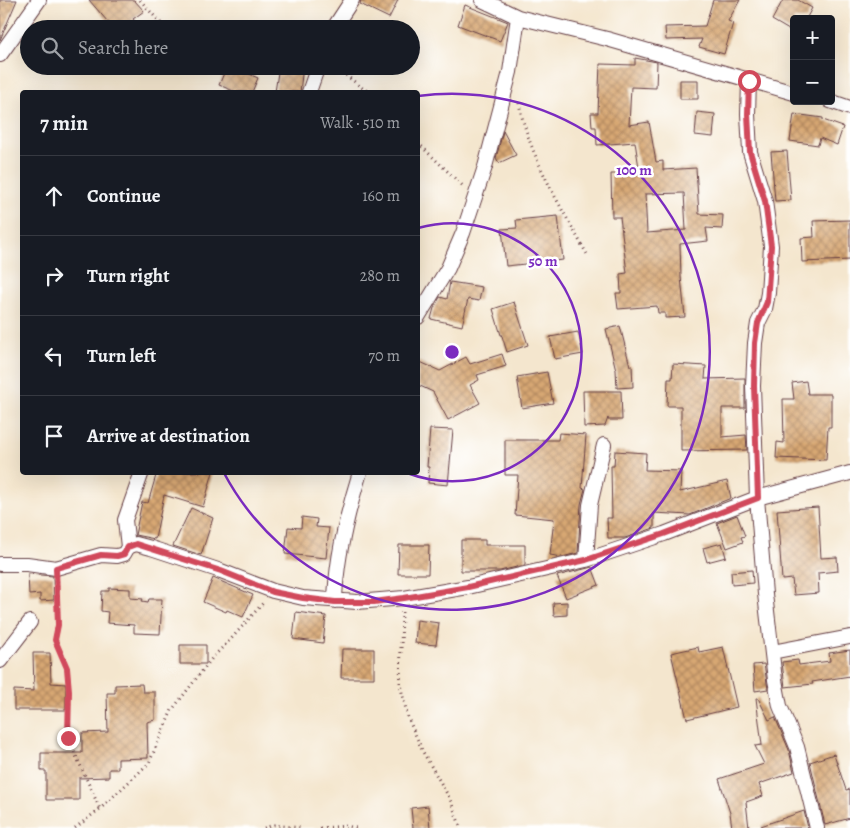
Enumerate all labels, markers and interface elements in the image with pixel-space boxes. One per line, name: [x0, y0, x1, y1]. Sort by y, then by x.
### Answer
map controls: [790, 15, 835, 105]
button: +: [790, 15, 835, 60]
search box: [20, 20, 420, 75]
icon: search: [38, 34, 66, 62]
text: Search here: [78, 35, 168, 61]
button: −: [790, 60, 835, 105]
route start: [738, 70, 761, 93]
text: 7 min: [40, 109, 88, 137]
text: Walk · 510 m: [320, 112, 400, 134]
text: 100 m: [616, 160, 652, 180]
icon: ahead: [40, 182, 68, 210]
text: Continue: [87, 183, 161, 209]
text: 160 m: [362, 185, 400, 207]
text: 50 m: [528, 251, 558, 271]
icon: right: [40, 262, 68, 290]
text: Turn right: [87, 263, 169, 289]
text: 280 m: [360, 265, 400, 287]
icon: left: [40, 342, 68, 370]
text: Turn left: [87, 343, 156, 369]
centre of rings: [443, 343, 461, 361]
text: 70 m: [368, 345, 400, 367]
icon: arrive: [40, 422, 68, 450]
text: Arrive at destination: [87, 423, 250, 449]
route end: [57, 727, 80, 750]

